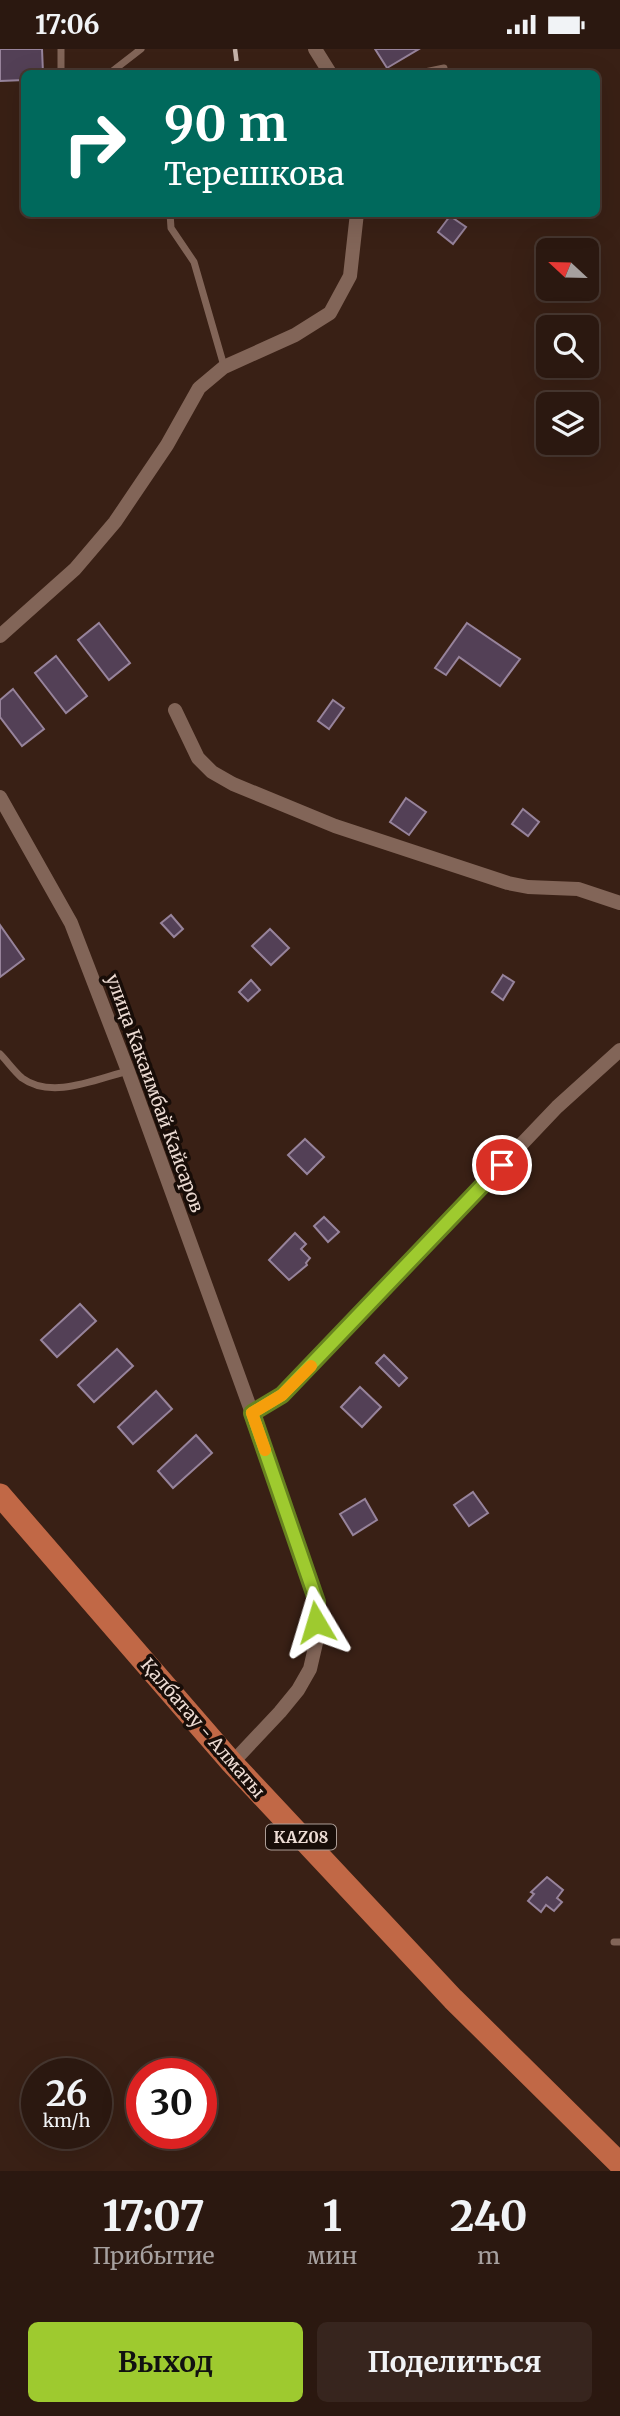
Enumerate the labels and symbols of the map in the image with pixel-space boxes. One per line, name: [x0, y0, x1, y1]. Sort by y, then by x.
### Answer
north arrow: [536, 238, 598, 301]
street label: улица Какаимбай Кайсаров: [101, 971, 209, 1216]
pin: [472, 1135, 532, 1195]
position arrow: [279, 1585, 353, 1659]
street label: Қалбатау - Алматы: [136, 1653, 270, 1803]
road number: KAZ08: [266, 1825, 336, 1849]
speed limit sign: 30: [126, 2058, 217, 2149]

